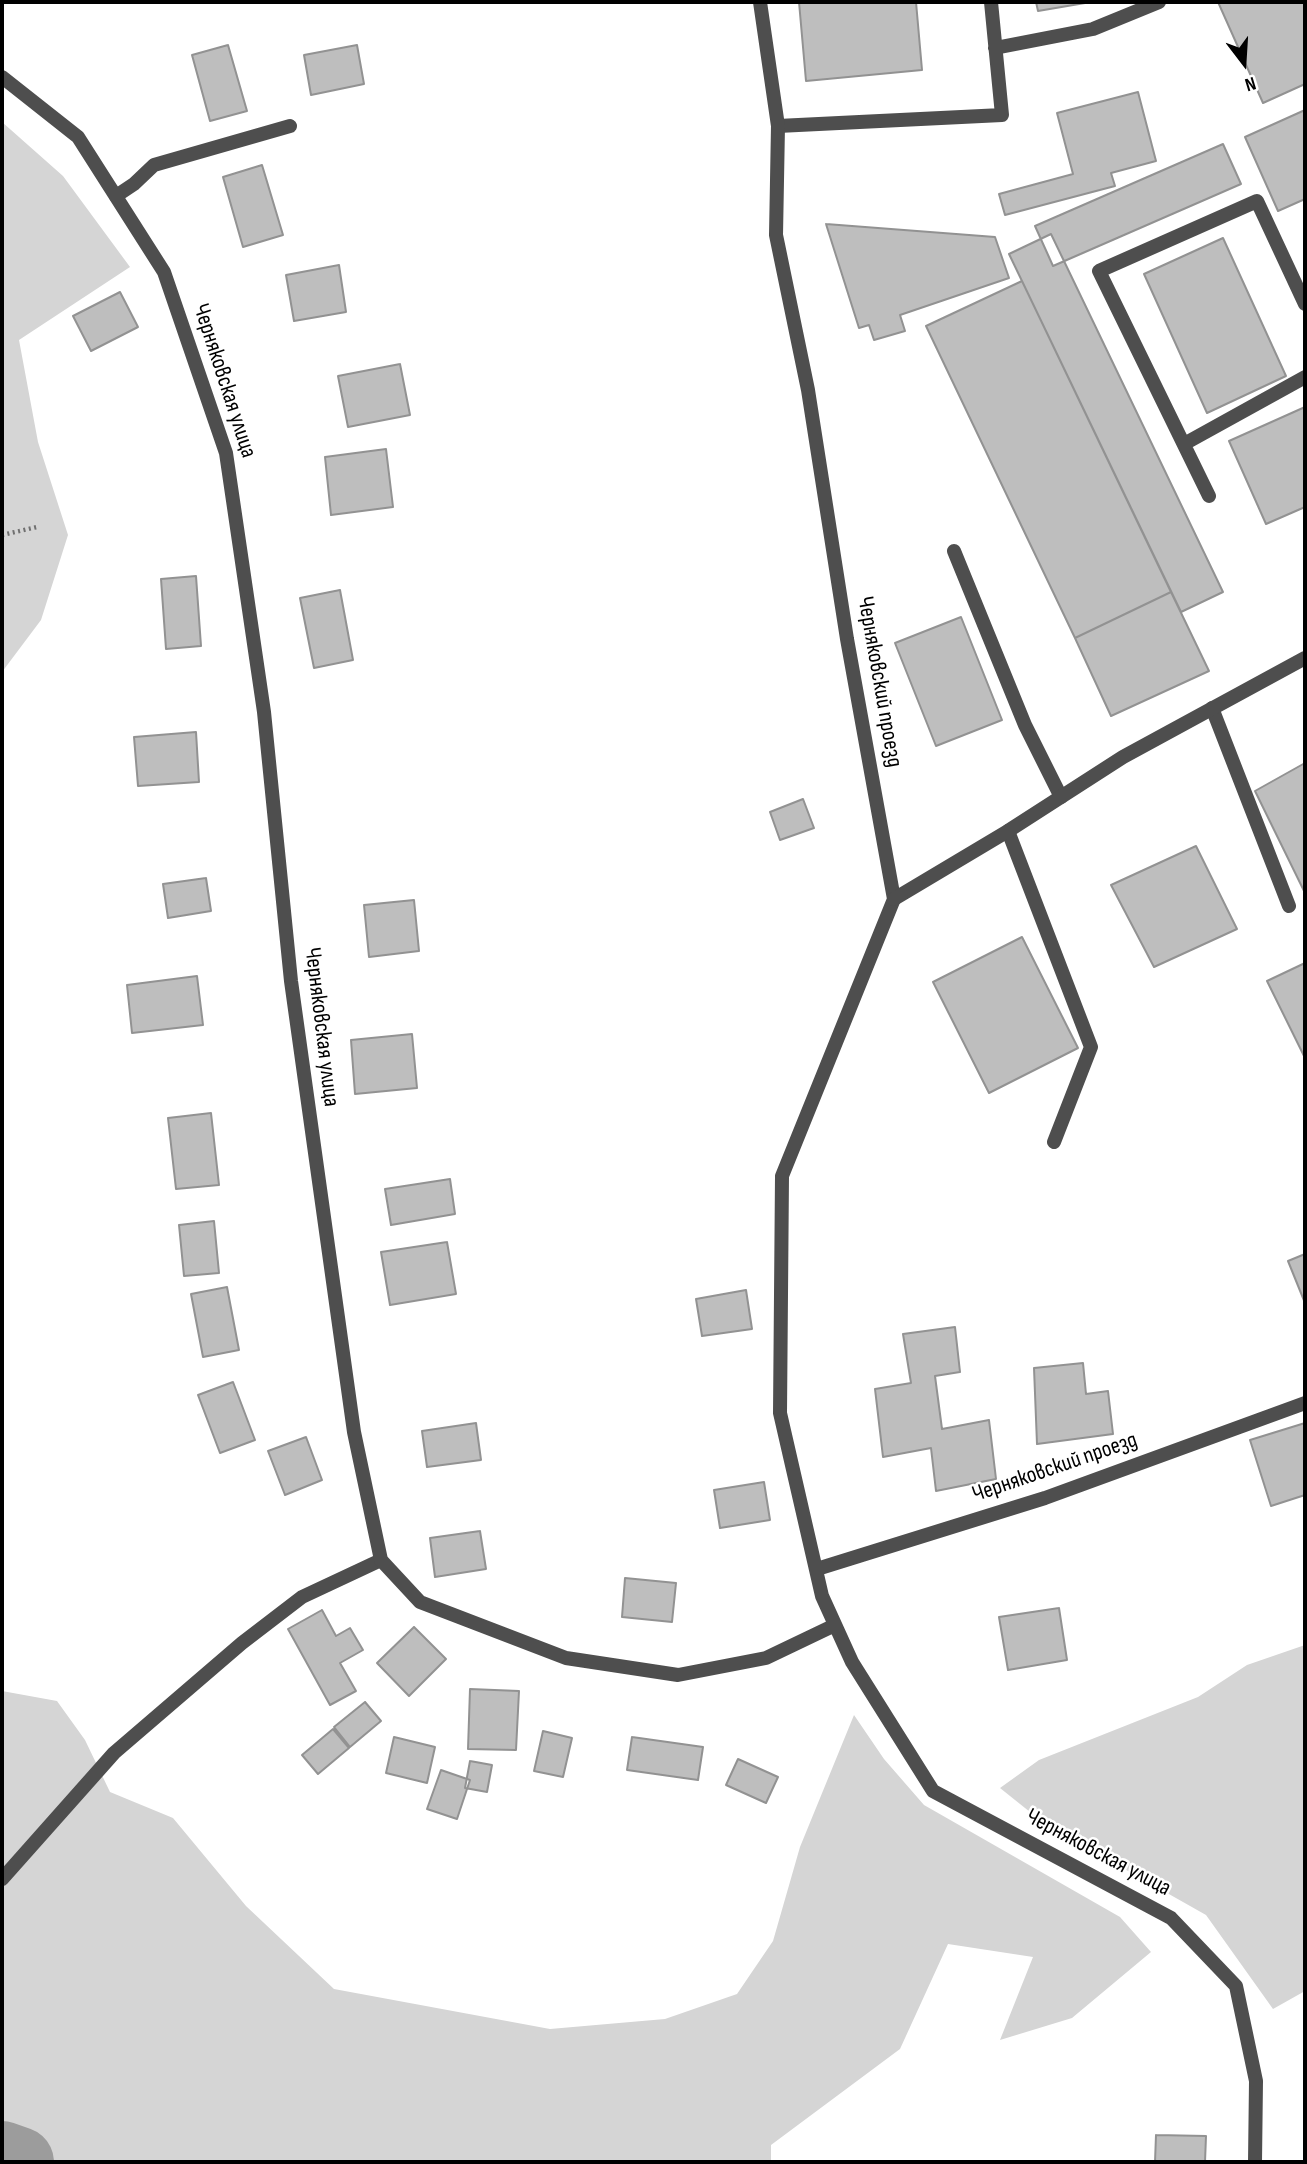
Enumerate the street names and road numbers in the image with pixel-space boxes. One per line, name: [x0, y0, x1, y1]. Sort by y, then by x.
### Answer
street label: Черняковская улица: [186, 301, 262, 461]
street label: Черняковский проезд: [850, 594, 908, 770]
street label: Черняковская улица: [298, 946, 344, 1108]
street label: Черняковский проезд: [969, 1427, 1141, 1509]
street label: Черняковская улица: [1021, 1803, 1175, 1903]

